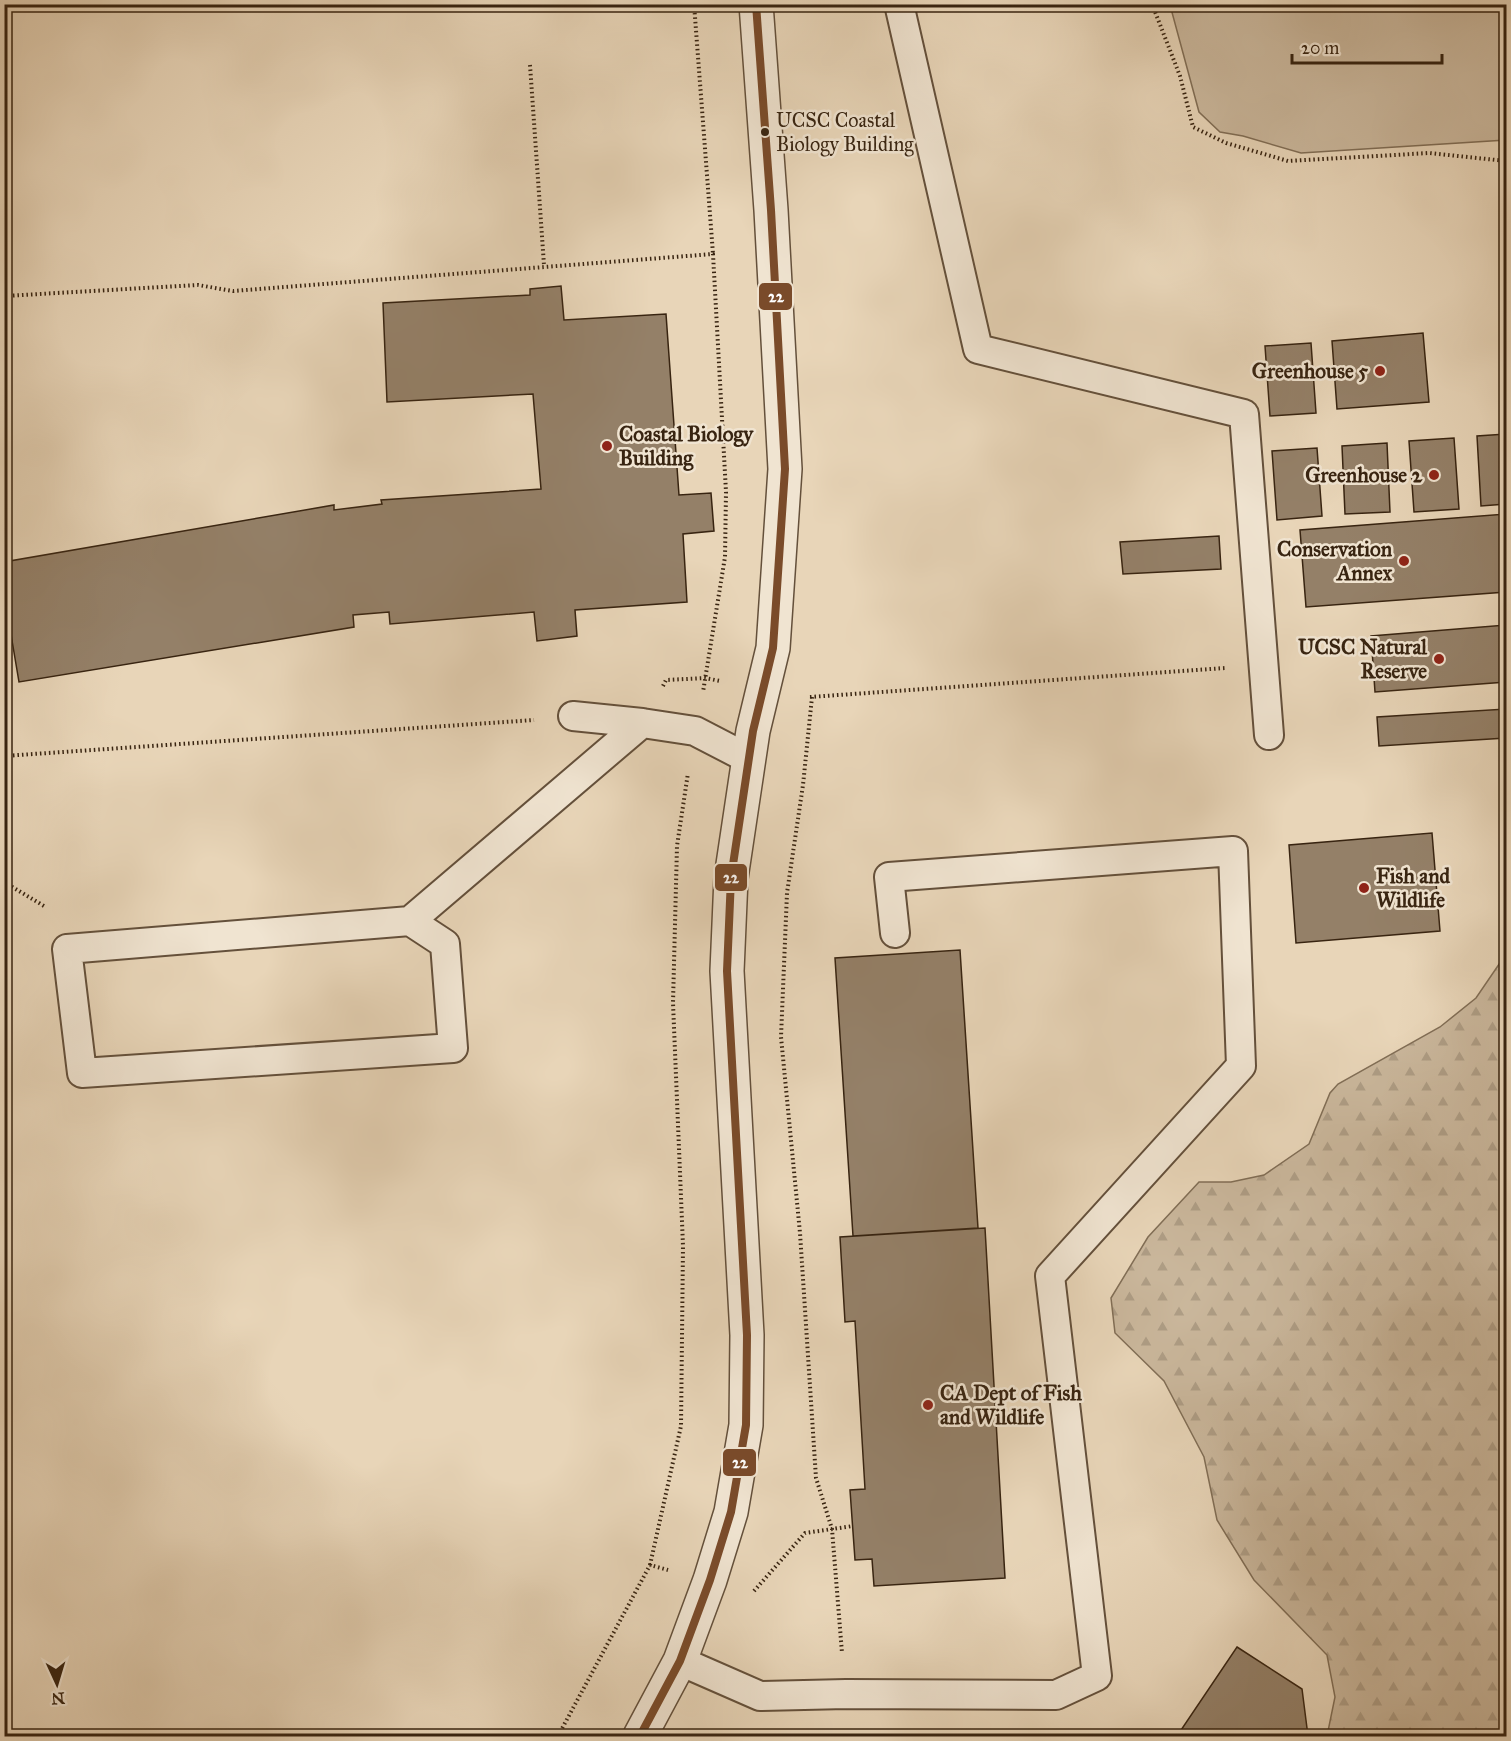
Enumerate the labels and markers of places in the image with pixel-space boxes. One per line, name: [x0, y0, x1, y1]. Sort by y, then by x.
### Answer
place label: UCSC Coastal Biology Building: [776, 108, 914, 157]
marker: UCSC Coastal Biology Building: [759, 126, 771, 138]
place label: Greenhouse 5: [1252, 358, 1368, 384]
marker: Greenhouse 5: [1373, 364, 1387, 378]
place label: Coastal Biology Building: [619, 421, 754, 471]
marker: Coastal Biology Building: [600, 439, 614, 453]
place label: Greenhouse 2: [1305, 462, 1423, 488]
marker: Greenhouse 2: [1427, 468, 1441, 482]
place label: Conservation Annex: [1277, 536, 1393, 586]
marker: Conservation Annex: [1397, 554, 1411, 568]
place label: UCSC Natural Reserve: [1298, 634, 1428, 684]
marker: UCSC Natural Reserve: [1432, 652, 1446, 666]
place label: Fish and Wildlife: [1376, 863, 1451, 913]
marker: Fish and Wildlife: [1357, 881, 1371, 895]
place label: CA Dept of Fish and Wildlife: [940, 1380, 1082, 1430]
marker: CA Dept of Fish and Wildlife: [921, 1398, 935, 1412]

